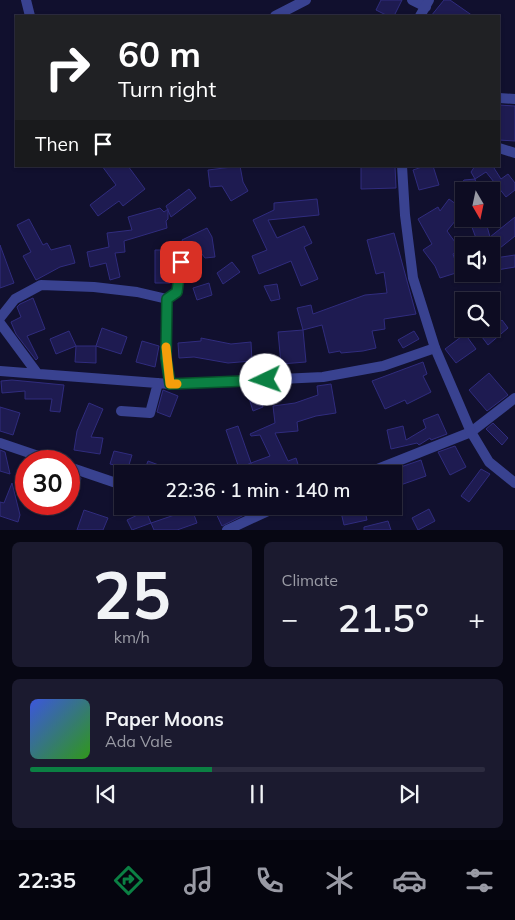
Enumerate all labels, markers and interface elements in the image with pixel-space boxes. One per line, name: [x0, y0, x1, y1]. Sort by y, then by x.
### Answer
text: 60 m: [118, 32, 201, 76]
icon: right: [35, 35, 100, 100]
text: Turn right: [118, 75, 216, 103]
icon: arrive: [89, 130, 117, 158]
text: Then: [35, 132, 79, 156]
north arrow: [455, 182, 500, 228]
map controls: [455, 182, 500, 337]
button: sound: [455, 237, 500, 282]
pin: [160, 241, 202, 283]
icon: arrive: [167, 248, 195, 276]
button: search: [455, 292, 500, 337]
position arrow: [239, 353, 291, 405]
speed limit sign: 30: [15, 450, 80, 515]
text: 22:36 · 1 min · 140 m: [165, 478, 351, 502]
text: 25: [93, 554, 171, 635]
text: Climate: [282, 570, 338, 590]
text: 21.5°: [337, 594, 429, 642]
text: −: [282, 601, 298, 636]
text: +: [468, 601, 485, 636]
text: km/h: [114, 627, 150, 647]
text: Paper Moons: [105, 707, 224, 731]
text: Ada Vale: [105, 731, 172, 751]
icon: previous: [92, 780, 120, 808]
icon: pause: [243, 780, 271, 808]
icon: next: [395, 780, 423, 808]
icon: directions: [111, 863, 146, 898]
icon: music: [181, 863, 216, 898]
icon: phone: [252, 863, 287, 898]
icon: climate: [322, 863, 357, 898]
icon: car: [392, 863, 427, 898]
icon: filters: [462, 863, 497, 898]
text: 22:35: [18, 866, 76, 894]

